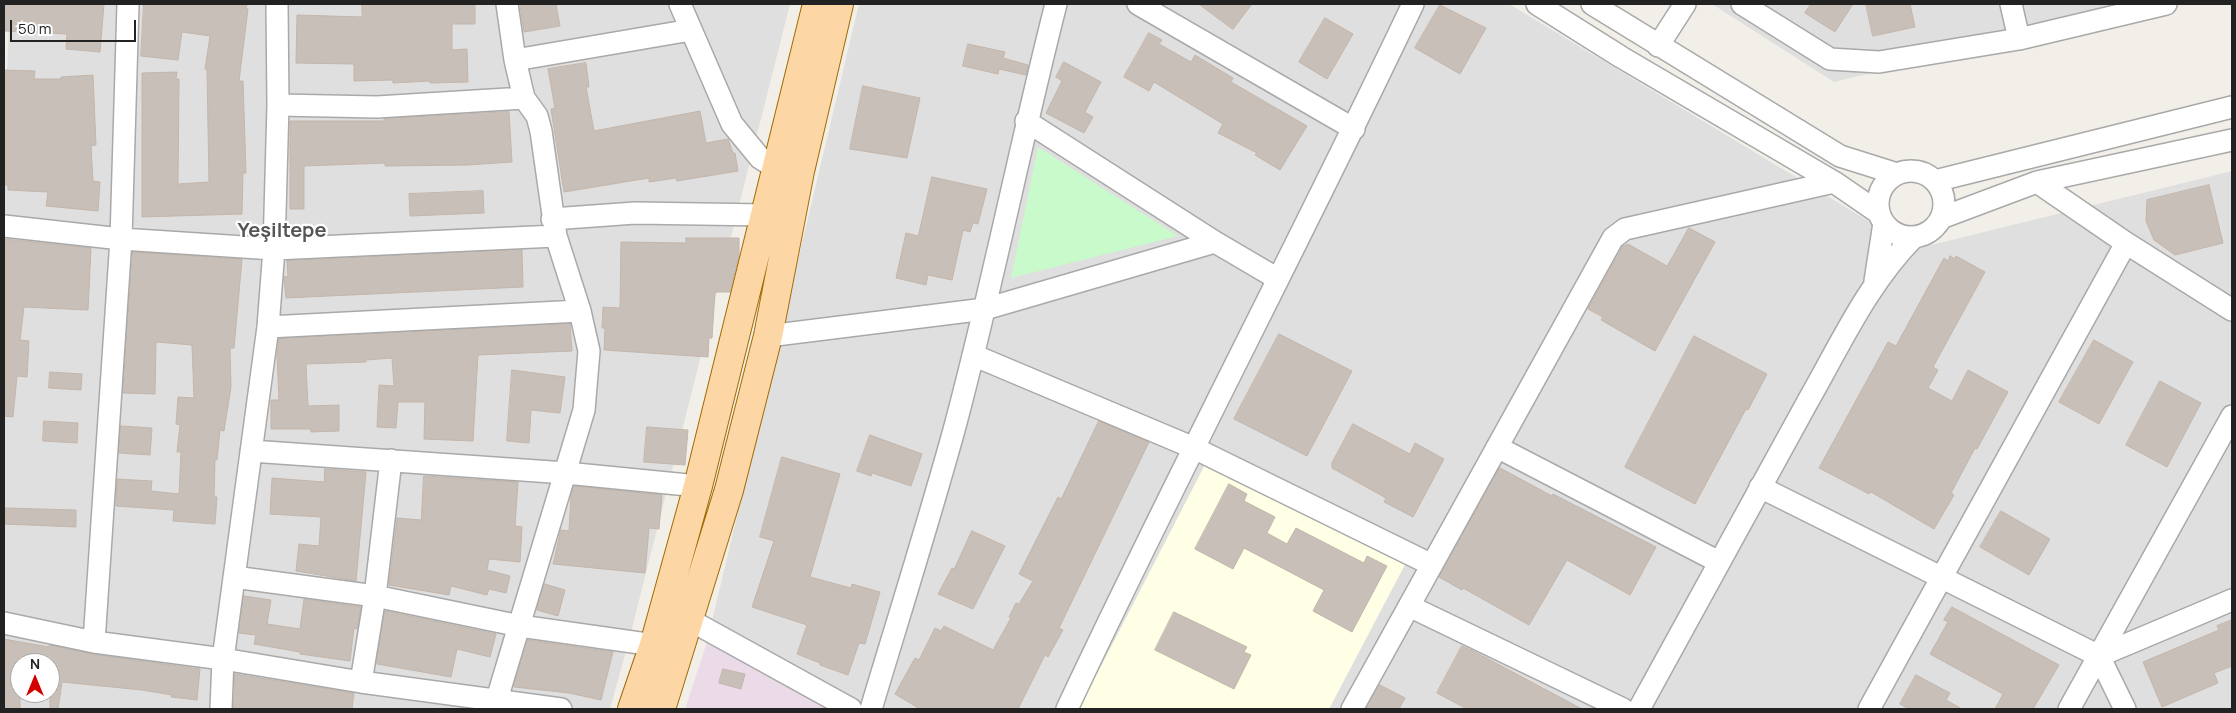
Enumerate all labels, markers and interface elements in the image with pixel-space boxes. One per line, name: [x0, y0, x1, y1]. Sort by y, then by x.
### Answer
scale bar: [12, 10, 139, 42]
text: 50 m: [18, 18, 52, 39]
district label: Yeşiltepe: [238, 219, 326, 243]
north arrow: [10, 653, 60, 703]
text: N: [30, 654, 40, 673]

